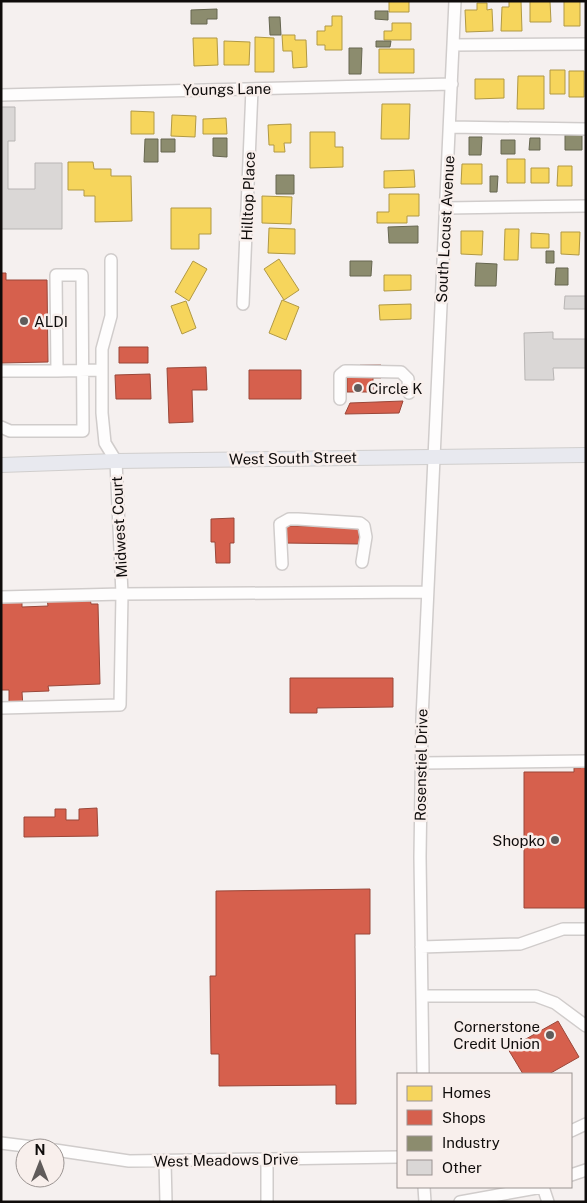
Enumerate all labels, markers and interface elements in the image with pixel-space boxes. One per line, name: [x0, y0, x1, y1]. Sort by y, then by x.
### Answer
street label: Youngs Lane: [183, 80, 271, 98]
street label: Hilltop Place: [238, 151, 258, 241]
street label: South Locust Avenue: [433, 155, 457, 303]
place label: ALDI: [34, 313, 68, 330]
marker: ALDI: [18, 315, 30, 327]
place label: Circle K: [368, 380, 422, 397]
marker: Circle K: [352, 382, 364, 394]
street label: West South Street: [229, 448, 357, 468]
street label: Midwest Court: [108, 476, 130, 578]
street label: Rosenstiel Drive: [412, 709, 430, 821]
place label: Shopko: [492, 832, 545, 849]
marker: Shopko: [549, 834, 561, 846]
place label: Cornerstone Credit Union: [453, 1018, 540, 1052]
marker: Cornerstone Credit Union: [544, 1029, 556, 1041]
legend: [397, 1073, 572, 1188]
text: Homes: [442, 1084, 491, 1101]
text: Shops: [442, 1109, 486, 1126]
text: Industry: [442, 1134, 500, 1151]
north arrow: [15, 1138, 65, 1188]
text: N: [35, 1142, 45, 1158]
street label: West Meadows Drive: [153, 1150, 299, 1170]
text: Other: [442, 1159, 482, 1176]

